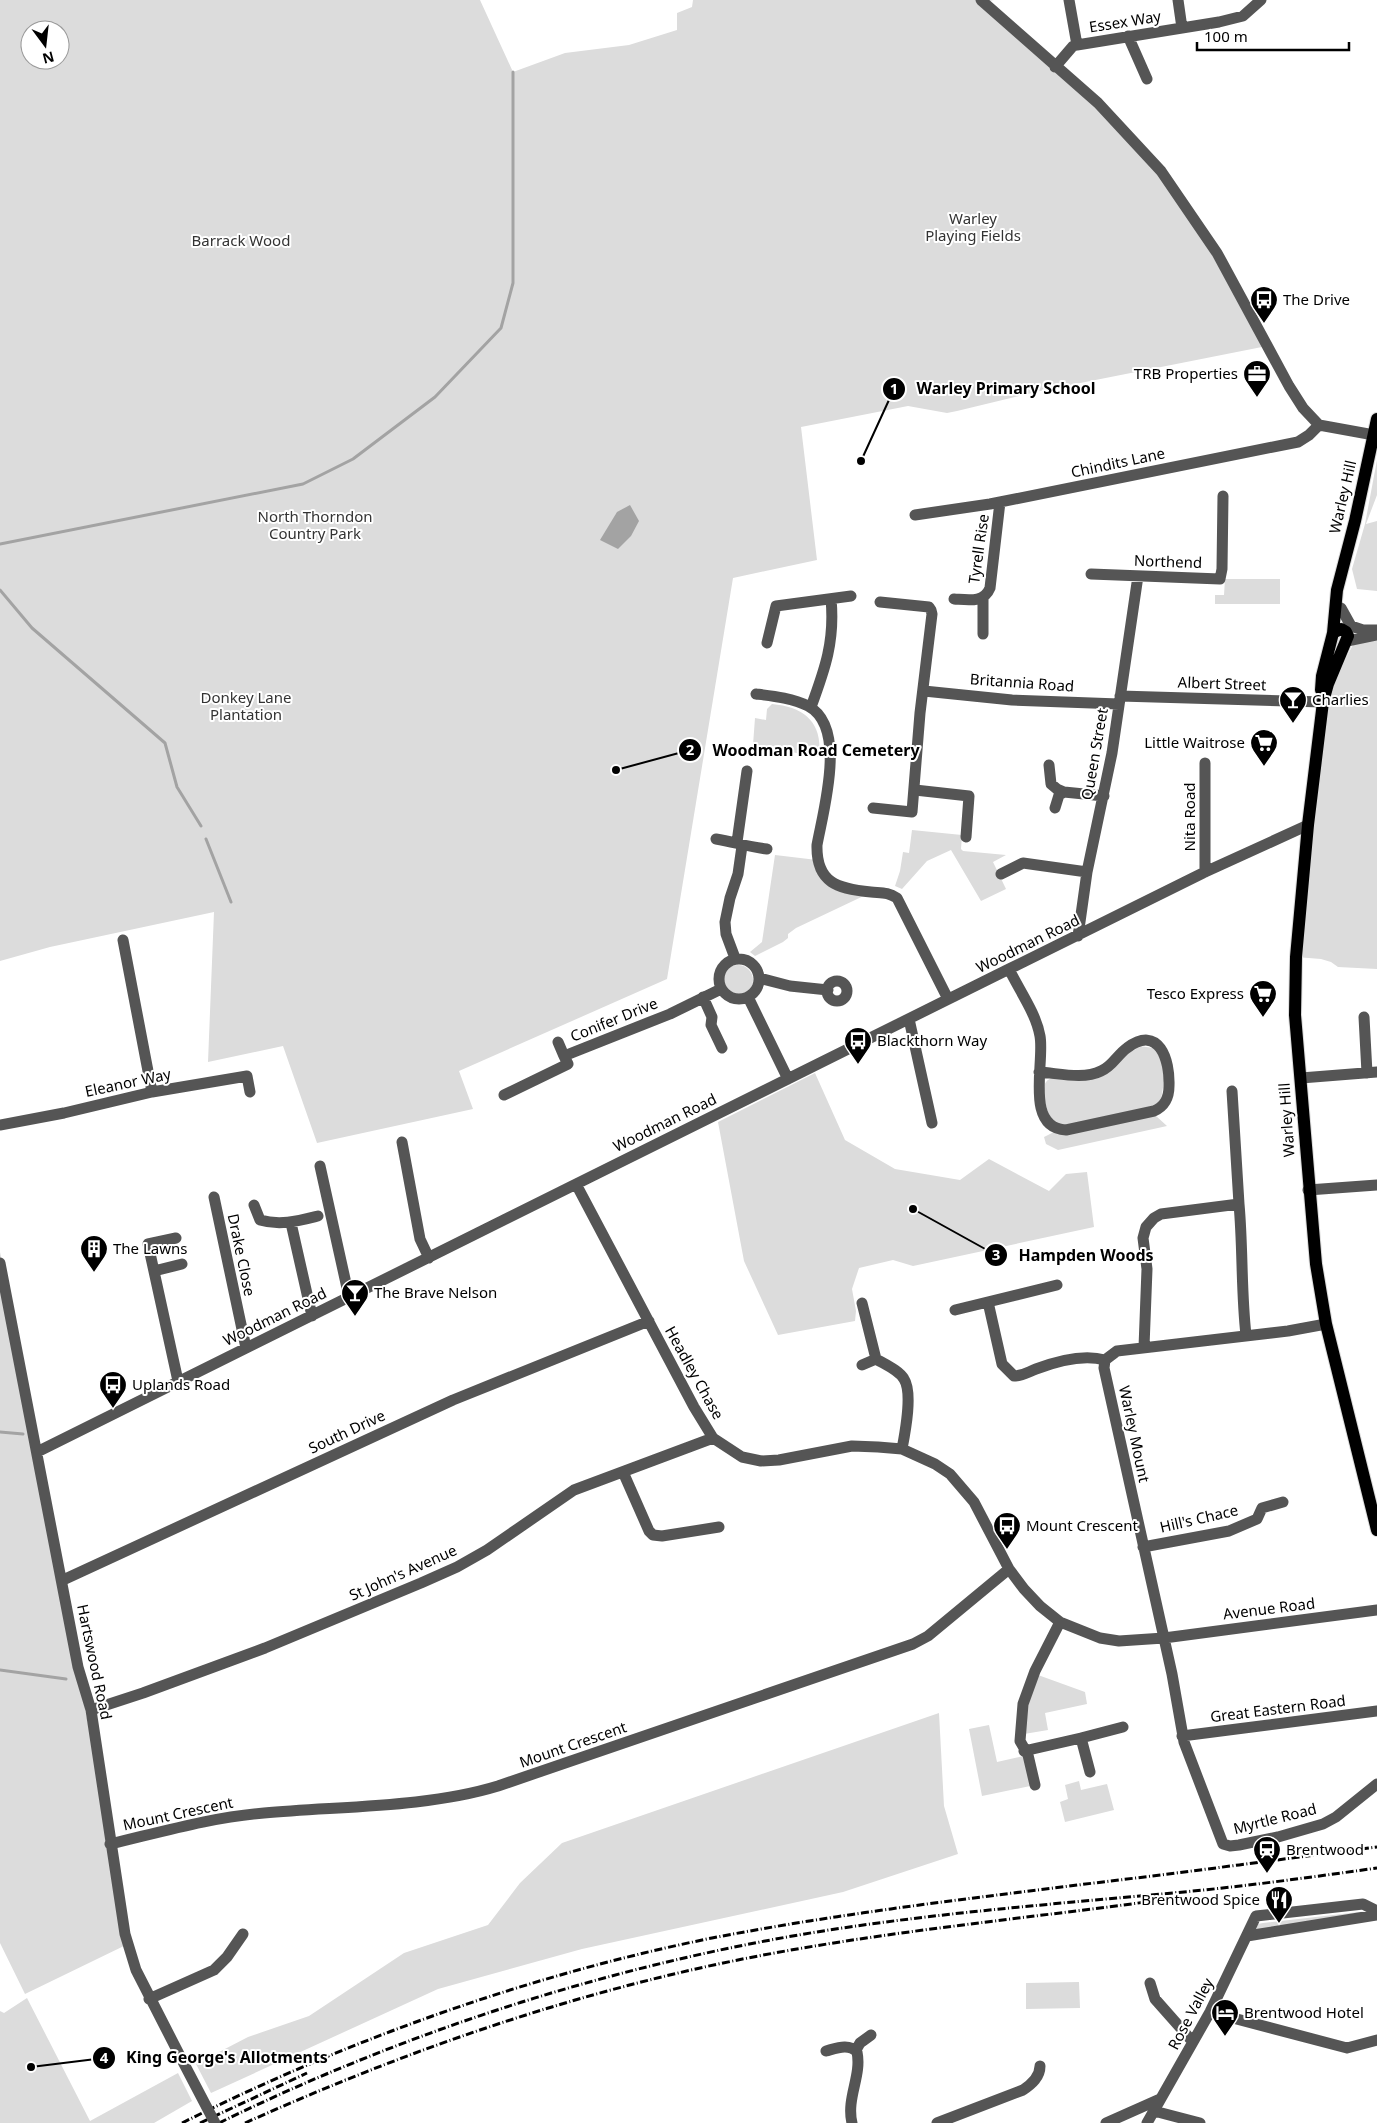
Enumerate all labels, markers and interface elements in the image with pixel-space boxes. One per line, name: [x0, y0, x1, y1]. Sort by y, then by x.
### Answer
street label: Essex Way: [1088, 5, 1163, 37]
north arrow: [20, 20, 70, 70]
scale bar: [1197, 20, 1350, 52]
text: 100 m: [1204, 26, 1248, 46]
text: N: [41, 47, 56, 69]
park label: Warley Playing Fields: [925, 208, 1021, 245]
park label: Barrack Wood: [192, 230, 290, 250]
bus stop icon: The Drive: [1249, 285, 1279, 324]
place label: The Drive: [1283, 289, 1350, 309]
office icon: TRB Properties: [1242, 359, 1272, 398]
place label: TRB Properties: [1134, 363, 1238, 383]
callout: Warley Primary School: [882, 373, 1106, 404]
text: Warley Primary School: [917, 377, 1095, 399]
text: 1: [890, 378, 898, 398]
street label: Chindits Lane: [1069, 442, 1167, 482]
street label: Warley Hill: [1324, 458, 1360, 535]
park label: North Thorndon Country Park: [258, 506, 372, 543]
street label: Tyrell Rise: [963, 513, 993, 585]
street label: Northend: [1134, 550, 1203, 572]
street label: Britannia Road: [969, 668, 1075, 696]
street label: Albert Street: [1177, 671, 1267, 695]
bar icon: Charlies: [1278, 685, 1308, 724]
park label: Donkey Lane Plantation: [200, 687, 292, 724]
place label: Charlies: [1312, 689, 1369, 709]
street label: Queen Street: [1076, 706, 1112, 801]
supermarket icon: Little Waitrose: [1249, 728, 1279, 767]
place label: Little Waitrose: [1144, 732, 1245, 752]
callout: Woodman Road Cemetery: [678, 734, 930, 765]
text: 2: [686, 739, 695, 759]
text: Woodman Road Cemetery: [712, 739, 920, 761]
street label: Nita Road: [1179, 782, 1199, 852]
street label: Woodman Road: [973, 909, 1083, 977]
supermarket icon: Tesco Express: [1248, 979, 1278, 1018]
place label: Tesco Express: [1147, 983, 1244, 1003]
street label: Conifer Drive: [567, 992, 660, 1046]
bus stop icon: Blackthorn Way: [843, 1026, 873, 1065]
place label: Blackthorn Way: [877, 1030, 987, 1050]
street label: Eleanor Way: [83, 1063, 173, 1101]
street label: Warley Hill: [1273, 1082, 1299, 1158]
street label: Woodman Road: [610, 1088, 720, 1156]
street label: Drake Close: [223, 1212, 260, 1298]
building icon: The Lawns: [79, 1234, 109, 1273]
place label: The Lawns: [113, 1238, 188, 1258]
callout: Hampden Woods: [983, 1239, 1163, 1270]
text: 3: [992, 1244, 1000, 1264]
text: Hampden Woods: [1018, 1244, 1154, 1266]
bar icon: The Brave Nelson: [340, 1278, 370, 1317]
street label: Woodman Road: [220, 1282, 330, 1350]
place label: The Brave Nelson: [374, 1282, 497, 1302]
street label: Headley Chase: [661, 1322, 729, 1423]
bus stop icon: Uplands Road: [98, 1370, 128, 1409]
place label: Uplands Road: [132, 1374, 230, 1394]
street label: Warley Mount: [1115, 1384, 1155, 1485]
street label: South Drive: [305, 1405, 388, 1458]
street label: Hill's Chace: [1158, 1499, 1240, 1537]
bus stop icon: Mount Crescent: [992, 1511, 1022, 1550]
place label: Mount Crescent: [1026, 1515, 1138, 1535]
street label: St John's Avenue: [346, 1539, 460, 1605]
street label: Avenue Road: [1222, 1592, 1316, 1624]
street label: Hartswood Road: [73, 1602, 117, 1721]
street label: Great Eastern Road: [1209, 1690, 1347, 1726]
street label: Mount Crescent: [517, 1716, 629, 1772]
street label: Mount Crescent: [121, 1791, 235, 1834]
street label: Myrtle Road: [1231, 1798, 1318, 1838]
station icon: Brentwood: [1252, 1835, 1282, 1874]
place label: Brentwood: [1286, 1839, 1364, 1859]
restaurant icon: Brentwood Spice: [1264, 1885, 1294, 1924]
place label: Brentwood Spice: [1141, 1889, 1260, 1909]
street label: Rose Valley: [1163, 1974, 1218, 2053]
hotel icon: Brentwood Hotel: [1210, 1998, 1240, 2037]
place label: Brentwood Hotel: [1244, 2002, 1364, 2022]
callout: King George's Allotments: [92, 2042, 338, 2073]
text: King George's Allotments: [126, 2046, 328, 2068]
text: 4: [100, 2047, 109, 2067]

